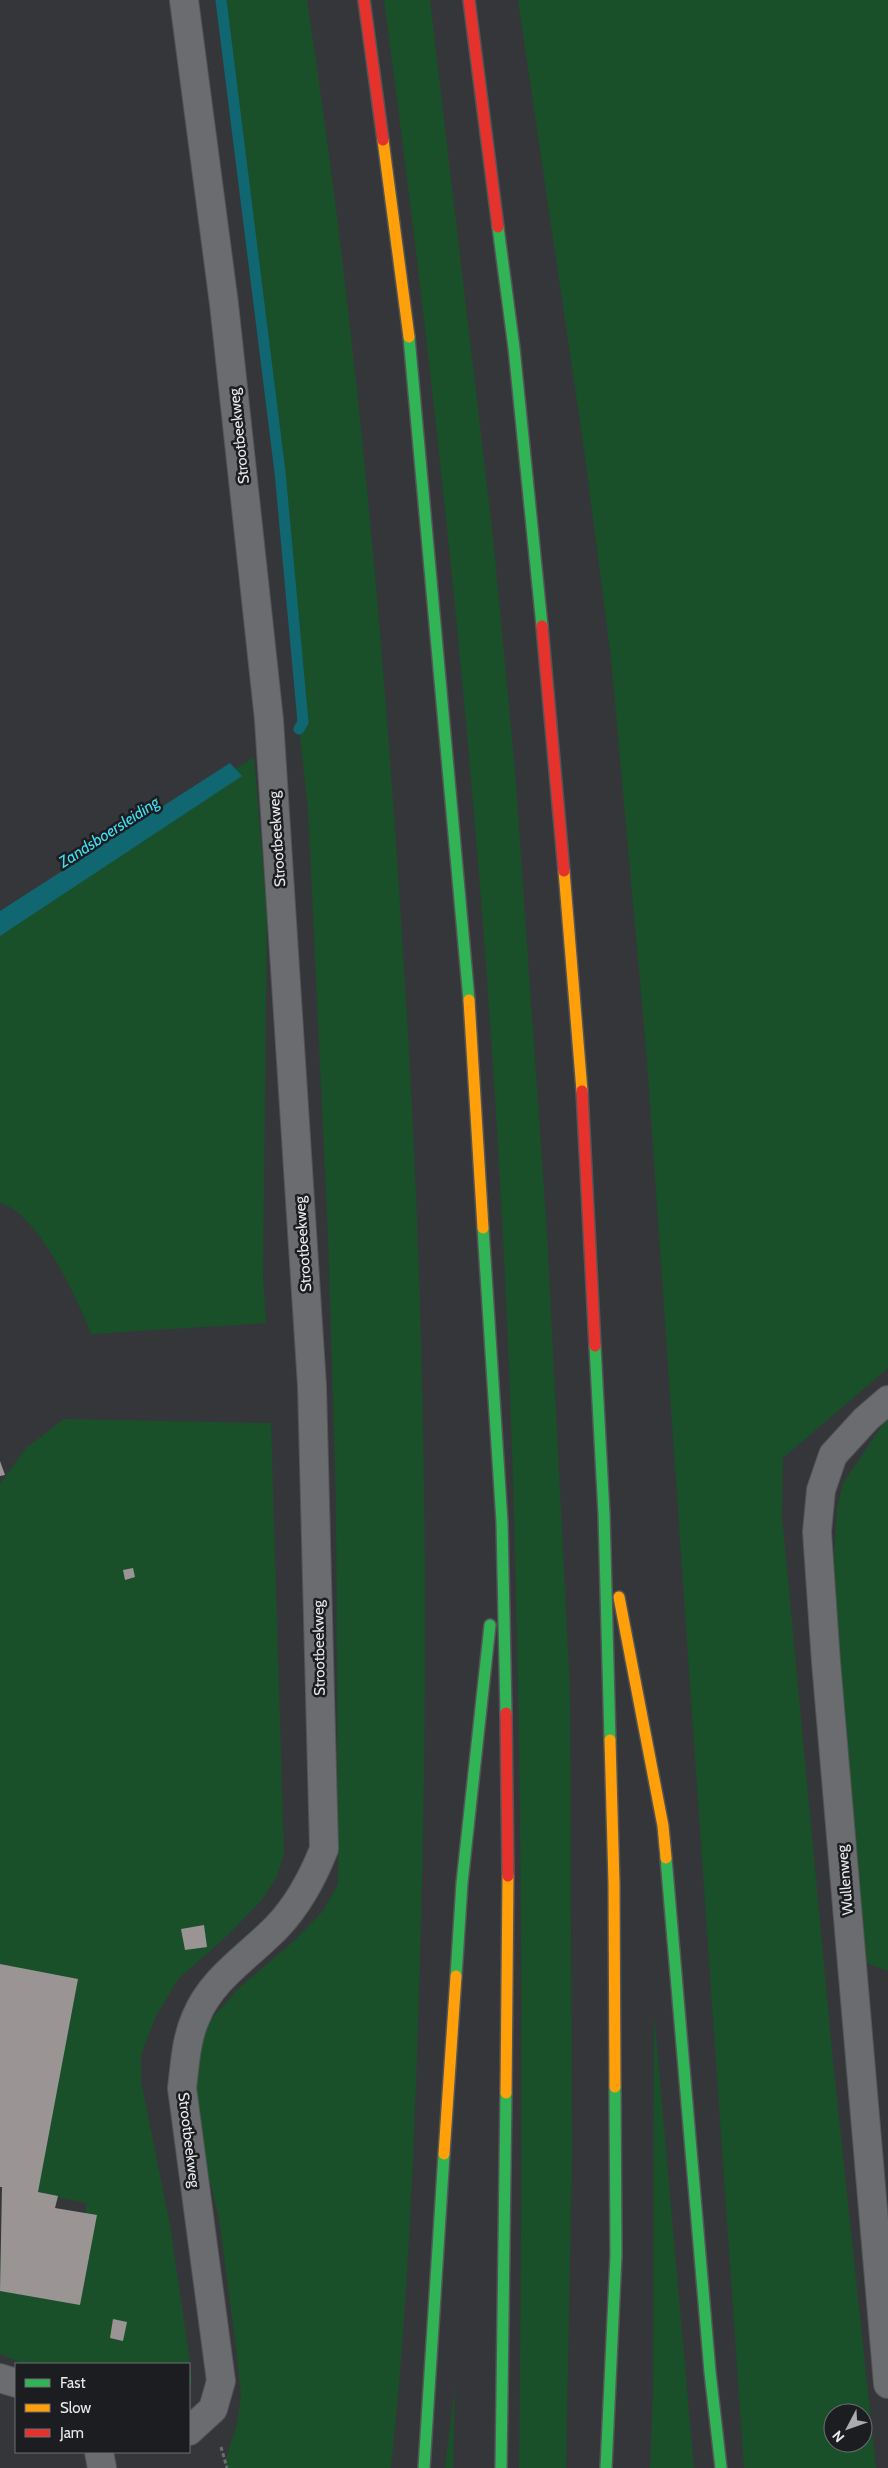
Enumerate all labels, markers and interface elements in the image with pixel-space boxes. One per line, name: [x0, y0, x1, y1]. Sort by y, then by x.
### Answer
street label: Strootbeekweg: [225, 387, 253, 485]
street label: Strootbeekweg: [265, 790, 289, 887]
water label: Zandsboersleiding: [54, 792, 163, 872]
street label: Strootbeekweg: [291, 1195, 315, 1292]
street label: Strootbeekweg: [309, 1599, 329, 1696]
street label: Wullenweg: [833, 1844, 857, 1916]
street label: Strootbeekweg: [174, 2091, 204, 2189]
legend: [15, 2363, 190, 2453]
text: Fast: [60, 2374, 85, 2392]
text: Slow: [60, 2399, 91, 2417]
north arrow: [823, 2403, 873, 2453]
text: Jam: [59, 2424, 84, 2442]
text: N: [828, 2427, 848, 2446]

